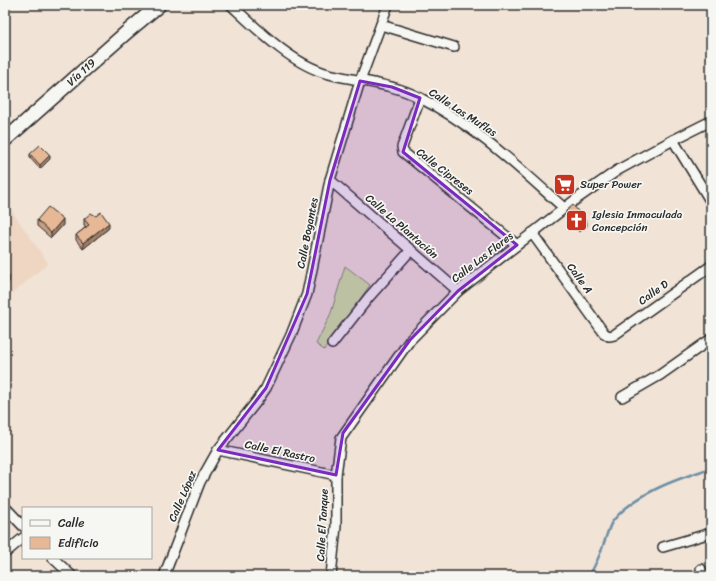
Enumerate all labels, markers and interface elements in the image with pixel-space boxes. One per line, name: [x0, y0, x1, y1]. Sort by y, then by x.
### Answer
street label: Vía 119: [62, 54, 101, 91]
street label: Calle Las Muflas: [425, 83, 501, 142]
street label: Calle Cipreses: [412, 143, 478, 200]
supermarket icon: Super Power: [552, 171, 578, 197]
place label: Super Power: [580, 175, 643, 194]
street label: Calle La Plantación: [361, 189, 442, 264]
street label: Calle Bogantes: [291, 196, 324, 270]
place label: Iglesia Inmaculada Concepción: [591, 205, 683, 237]
church icon: Iglesia Inmaculada Concepción: [563, 207, 589, 233]
street label: Calle Las Flores: [447, 227, 518, 288]
street label: Calle A: [562, 259, 597, 298]
street label: Calle D: [634, 275, 673, 310]
street label: Calle El Rastro: [243, 435, 317, 468]
street label: Calle López: [163, 467, 202, 525]
street label: Calle El Tanque: [311, 488, 334, 562]
legend: [22, 507, 152, 559]
text: Calle: [58, 512, 85, 534]
text: Edificio: [58, 532, 98, 554]

